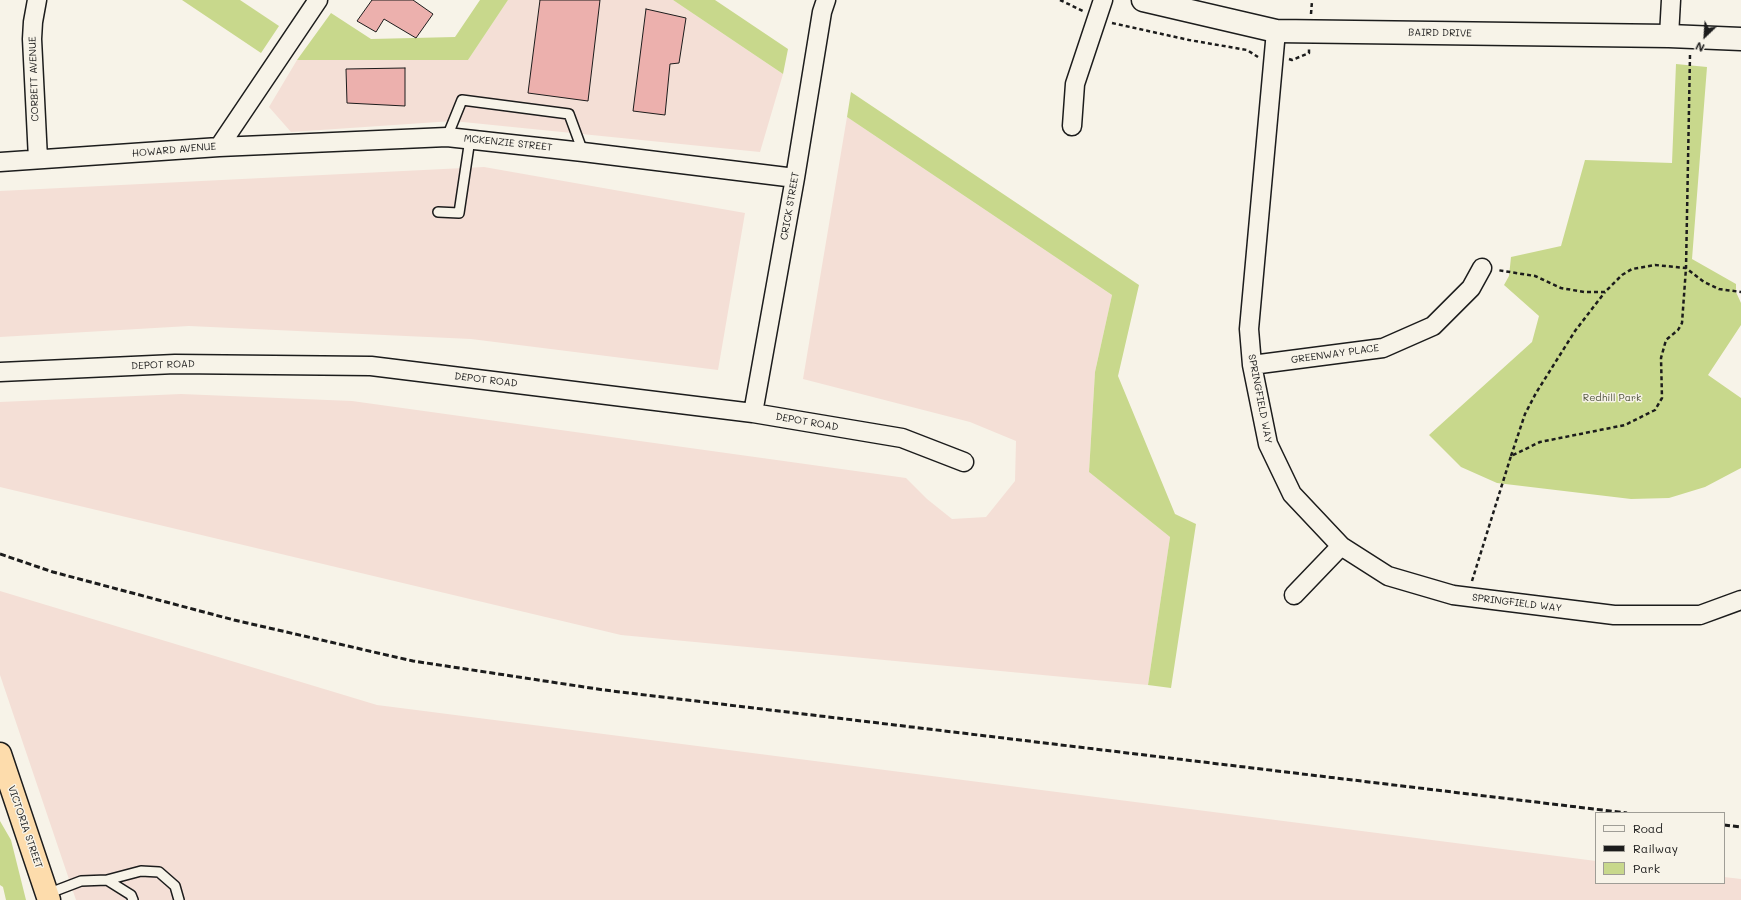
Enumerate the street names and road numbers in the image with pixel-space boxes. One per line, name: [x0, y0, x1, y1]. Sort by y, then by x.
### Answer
street label: BAIRD DRIVE: [1408, 26, 1472, 40]
street label: CORBETT AVENUE: [27, 36, 41, 122]
street label: MCKENZIE STREET: [463, 132, 553, 154]
street label: HOWARD AVENUE: [131, 140, 217, 160]
street label: CRICK STREET: [778, 171, 802, 241]
street label: GREENWAY PLACE: [1290, 342, 1380, 366]
street label: SPRINGFIELD WAY: [1245, 353, 1275, 445]
street label: DEPOT ROAD: [131, 358, 195, 372]
street label: DEPOT ROAD: [454, 370, 518, 390]
street label: DEPOT ROAD: [775, 411, 839, 433]
street label: SPRINGFIELD WAY: [1471, 592, 1563, 614]
street label: VICTORIA STREET: [5, 784, 45, 870]

